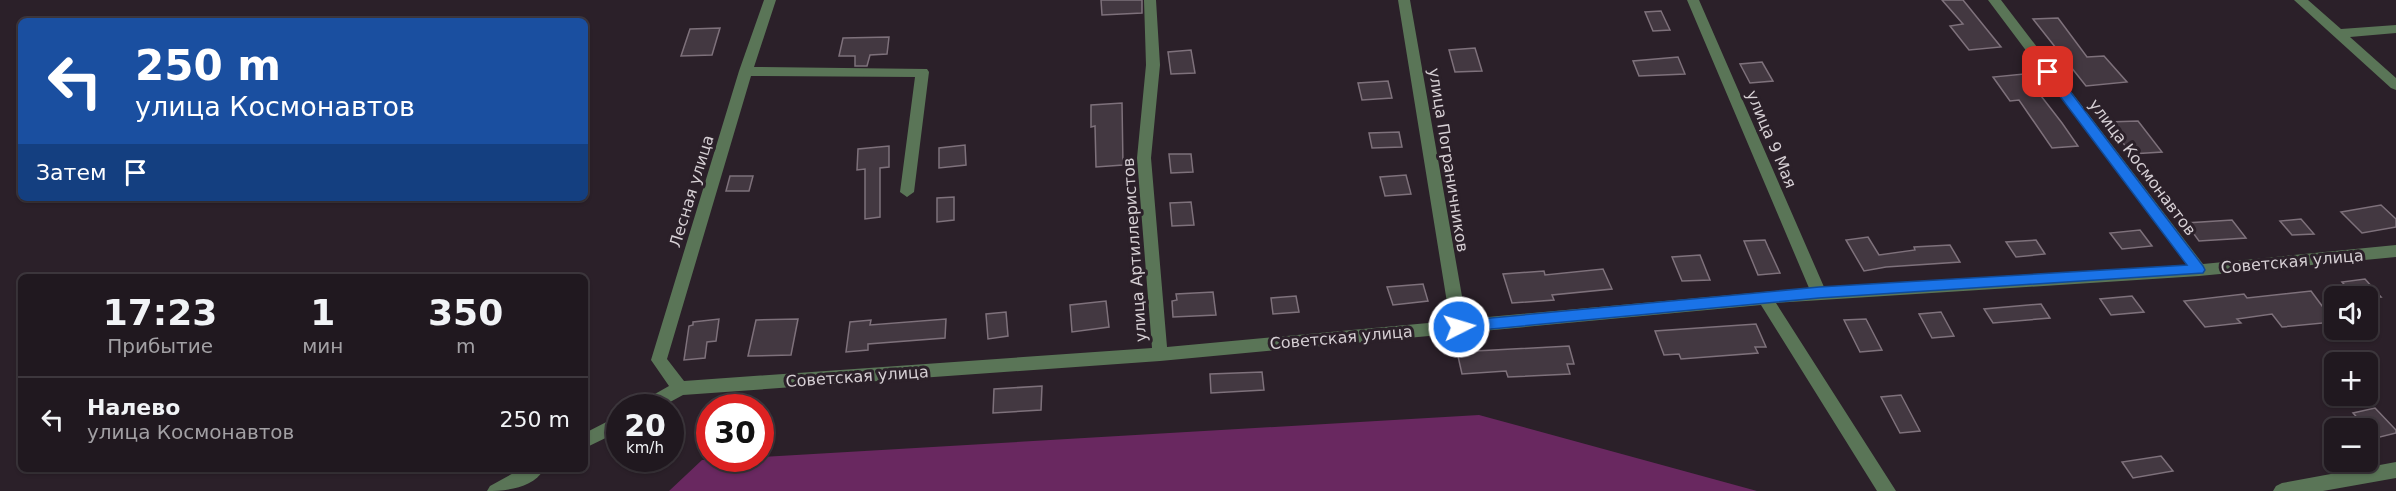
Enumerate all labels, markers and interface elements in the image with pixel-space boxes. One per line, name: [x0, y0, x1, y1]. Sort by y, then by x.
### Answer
text: 250 m: [135, 41, 281, 90]
icon: left: [36, 42, 114, 120]
pin: [2022, 46, 2073, 97]
icon: arrive: [2031, 55, 2064, 88]
street label: улица Пограничников: [1425, 67, 1472, 253]
street label: улица 9 Мая: [1742, 87, 1801, 191]
text: улица Космонавтов: [135, 91, 415, 122]
street label: улица Космонавтов: [2085, 95, 2200, 239]
street label: Лесная улица: [665, 133, 718, 250]
icon: arrive: [119, 156, 152, 189]
street label: улица Артиллеристов: [1119, 157, 1150, 343]
text: Затем: [36, 160, 107, 185]
street label: Советская улица: [2220, 246, 2364, 277]
map controls: [2324, 286, 2378, 472]
button: sound: [2324, 286, 2378, 340]
text: 17:23: [103, 292, 217, 333]
text: 1: [310, 292, 335, 333]
text: 350: [428, 292, 503, 333]
position arrow: [1427, 295, 1491, 359]
street label: Советская улица: [1269, 322, 1413, 353]
text: Прибытие: [107, 334, 213, 358]
text: мин: [302, 334, 343, 358]
text: m: [456, 334, 475, 358]
button: +: [2324, 352, 2378, 406]
street label: Советская улица: [785, 362, 929, 391]
speed limit sign: 30: [696, 394, 774, 472]
text: Налево: [87, 395, 180, 420]
icon: left: [36, 403, 69, 436]
text: 250 m: [500, 407, 570, 432]
text: 20: [624, 408, 666, 443]
button: −: [2324, 418, 2378, 472]
text: улица Космонавтов: [87, 420, 294, 444]
text: km/h: [626, 439, 664, 457]

